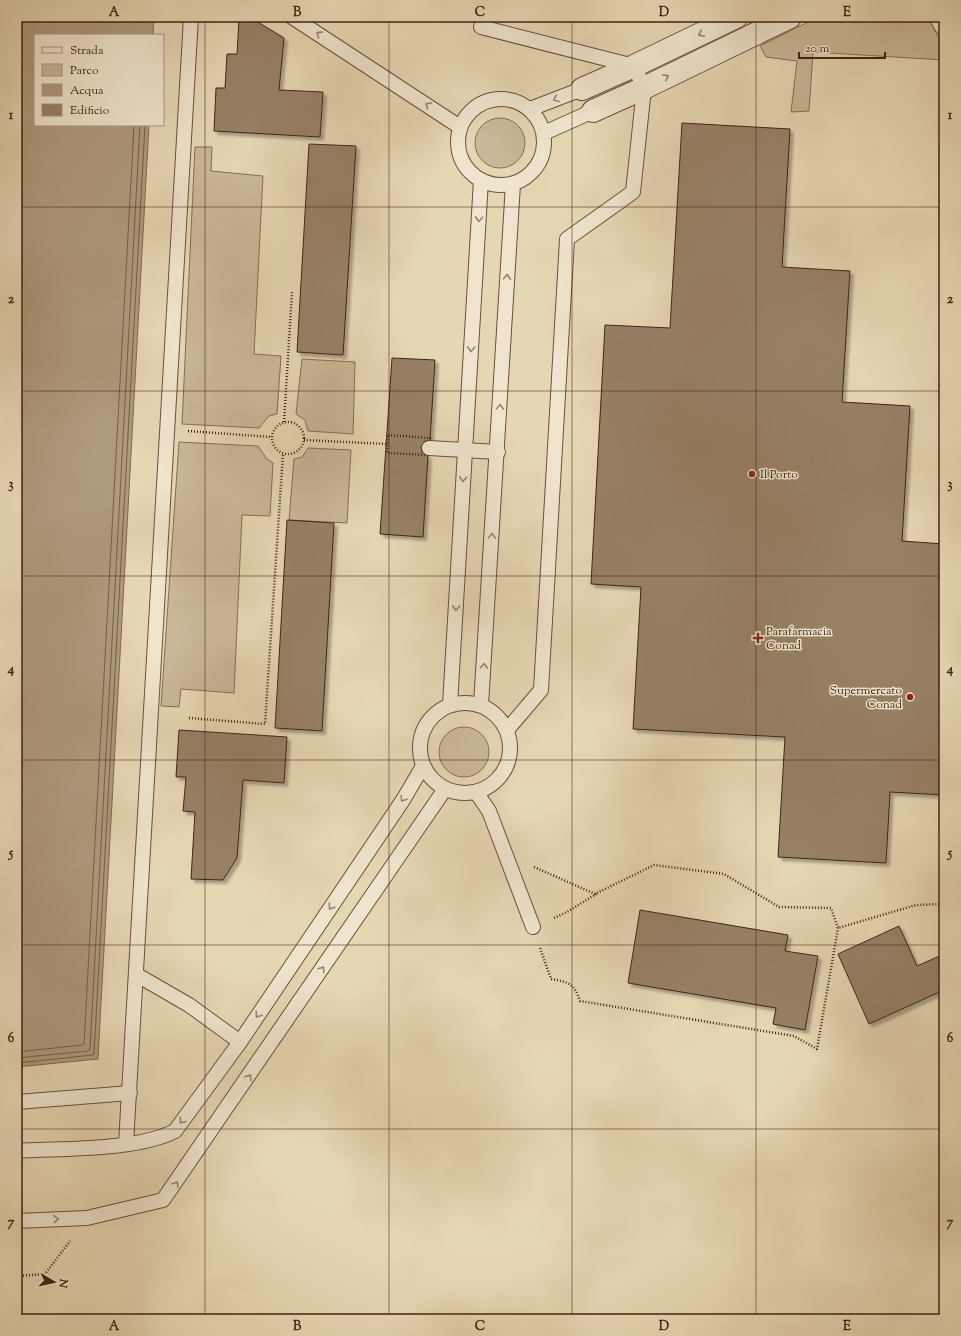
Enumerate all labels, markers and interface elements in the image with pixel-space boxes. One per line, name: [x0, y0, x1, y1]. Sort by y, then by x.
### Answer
text: A: [109, 4, 120, 22]
text: B: [293, 4, 302, 22]
text: C: [475, 4, 485, 22]
text: D: [659, 4, 669, 22]
text: E: [843, 4, 851, 22]
one-way arrow: [697, 29, 705, 37]
one-way arrow: [316, 31, 323, 39]
legend: [34, 34, 164, 126]
scale bar: [799, 34, 885, 60]
text: 20 m: [805, 40, 830, 58]
text: Strada: [70, 42, 104, 60]
text: Parco: [70, 62, 99, 80]
one-way arrow: [662, 74, 670, 82]
text: Acqua: [70, 82, 104, 100]
one-way arrow: [552, 94, 559, 102]
text: Edificio: [70, 102, 110, 120]
one-way arrow: [425, 103, 432, 110]
text: 1: [9, 107, 14, 125]
text: 1: [948, 107, 953, 125]
one-way arrow: [474, 216, 483, 222]
one-way arrow: [503, 274, 512, 280]
text: 2: [8, 291, 15, 309]
text: 2: [947, 291, 954, 309]
one-way arrow: [467, 346, 476, 352]
one-way arrow: [496, 404, 505, 410]
place label: Il Porto: [760, 466, 798, 484]
marker: Il Porto: [747, 469, 757, 479]
text: 3: [8, 476, 14, 494]
one-way arrow: [459, 476, 468, 482]
text: 3: [947, 476, 953, 494]
one-way arrow: [488, 533, 497, 539]
one-way arrow: [451, 605, 460, 611]
place label: Parafarmacia Conad: [766, 623, 832, 655]
marker: Parafarmacia Conad: [753, 633, 763, 643]
text: 4: [7, 661, 15, 679]
text: 4: [946, 661, 954, 679]
one-way arrow: [479, 663, 488, 669]
place label: Supermercato Conad: [830, 682, 902, 714]
marker: Supermercato Conad: [905, 692, 915, 702]
one-way arrow: [401, 795, 408, 802]
text: 5: [8, 845, 14, 863]
text: 5: [947, 845, 953, 863]
one-way arrow: [328, 903, 335, 910]
one-way arrow: [317, 966, 325, 973]
one-way arrow: [255, 1011, 263, 1018]
text: 6: [8, 1030, 15, 1048]
text: 6: [947, 1030, 954, 1048]
one-way arrow: [244, 1074, 251, 1081]
one-way arrow: [179, 1117, 187, 1124]
one-way arrow: [171, 1181, 179, 1188]
text: 7: [8, 1214, 15, 1232]
text: 7: [947, 1214, 954, 1232]
one-way arrow: [53, 1215, 59, 1223]
north arrow: [34, 1262, 74, 1302]
text: N: [54, 1277, 72, 1289]
text: A: [109, 1318, 120, 1336]
text: B: [293, 1318, 302, 1336]
text: C: [475, 1318, 485, 1336]
text: D: [659, 1318, 669, 1336]
text: E: [843, 1318, 851, 1336]

